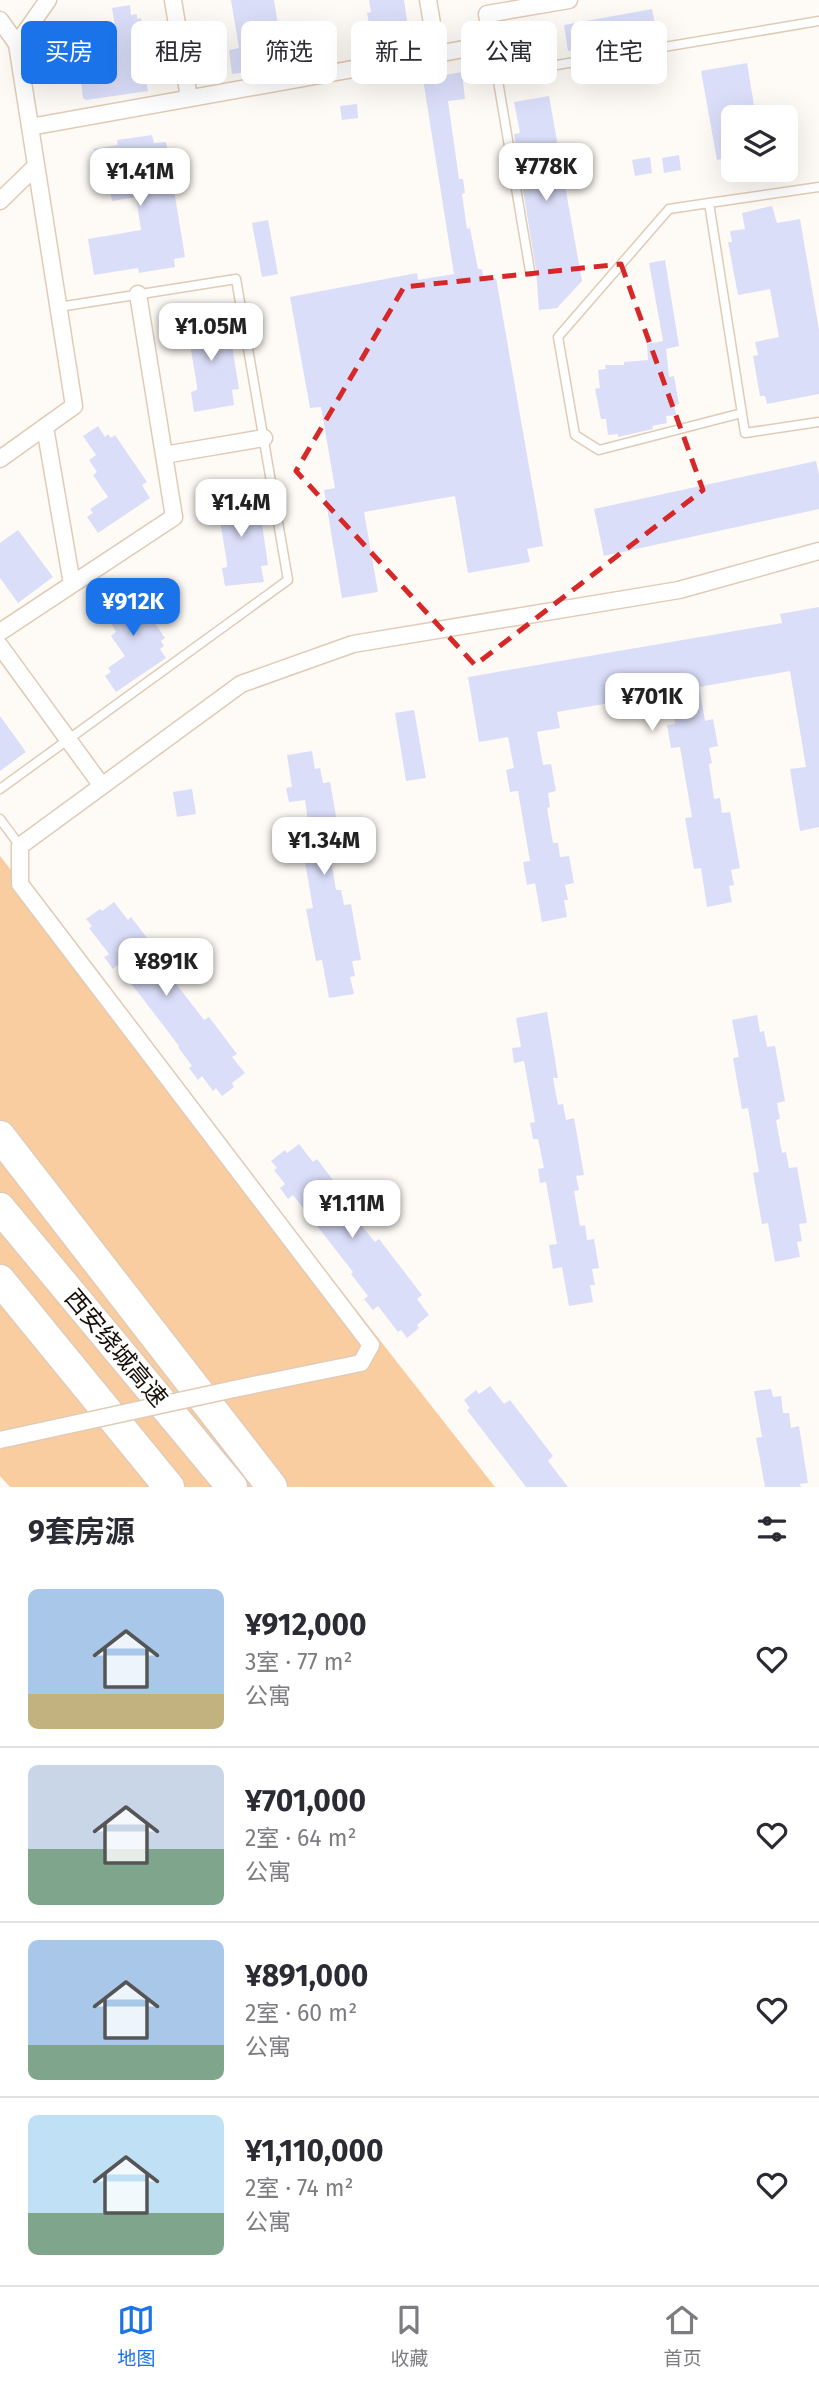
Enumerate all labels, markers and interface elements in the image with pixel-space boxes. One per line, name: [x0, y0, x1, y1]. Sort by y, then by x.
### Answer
chip: 买房: [21, 21, 117, 84]
chip: 租房: [131, 21, 227, 84]
chip: 筛选: [241, 21, 337, 84]
chip: 新上: [351, 21, 447, 84]
chip: 公寓: [461, 21, 557, 84]
chip: 住宅: [571, 21, 667, 84]
map controls: [721, 105, 798, 182]
button: layers: [721, 105, 798, 182]
pin: ¥778K: [497, 144, 595, 203]
pin: ¥1.41M: [83, 148, 197, 208]
text: ¥778K: [515, 152, 577, 180]
text: ¥1.41M: [106, 157, 174, 185]
pin: ¥1.05M: [154, 304, 268, 363]
text: ¥1.05M: [175, 312, 247, 340]
pin: ¥1.4M: [192, 480, 290, 539]
text: ¥1.4M: [211, 488, 271, 516]
pin: ¥912K: [84, 578, 182, 638]
text: ¥912K: [102, 587, 164, 615]
pin: ¥701K: [603, 674, 701, 733]
text: ¥701K: [621, 682, 683, 710]
pin: ¥1.34M: [267, 818, 381, 877]
text: ¥1.34M: [288, 826, 360, 854]
pin: ¥891K: [117, 939, 215, 998]
text: ¥891K: [134, 947, 198, 975]
pin: ¥1.11M: [295, 1180, 409, 1240]
text: ¥1.11M: [319, 1189, 385, 1217]
street label: 西安绕城高速: [59, 1284, 173, 1412]
icon: filters: [753, 1510, 791, 1548]
text: 9套房源: [28, 1514, 135, 1550]
text: ¥912,000: [245, 1607, 367, 1643]
icon: home: [84, 1617, 168, 1701]
icon: heart: [753, 1640, 791, 1678]
text: 3室 · 77 m²: [245, 1648, 353, 1676]
text: 公寓: [245, 1682, 291, 1710]
text: ¥701,000: [245, 1783, 366, 1819]
icon: home: [84, 1793, 168, 1877]
icon: heart: [753, 1816, 791, 1854]
text: 2室 · 64 m²: [245, 1824, 356, 1852]
text: 公寓: [245, 1858, 291, 1886]
text: ¥891,000: [245, 1958, 368, 1994]
icon: home: [84, 1968, 168, 2052]
icon: heart: [753, 1991, 791, 2029]
text: 2室 · 60 m²: [245, 1999, 357, 2027]
text: 公寓: [245, 2033, 291, 2061]
text: ¥1,110,000: [245, 2133, 384, 2169]
icon: home: [84, 2143, 168, 2227]
icon: heart: [753, 2166, 791, 2204]
text: 2室 · 74 m²: [245, 2174, 354, 2202]
text: 公寓: [245, 2208, 291, 2236]
tab: 地图: [117, 2301, 156, 2370]
tab: 收藏: [390, 2301, 429, 2370]
tab: 首页: [663, 2301, 702, 2370]

